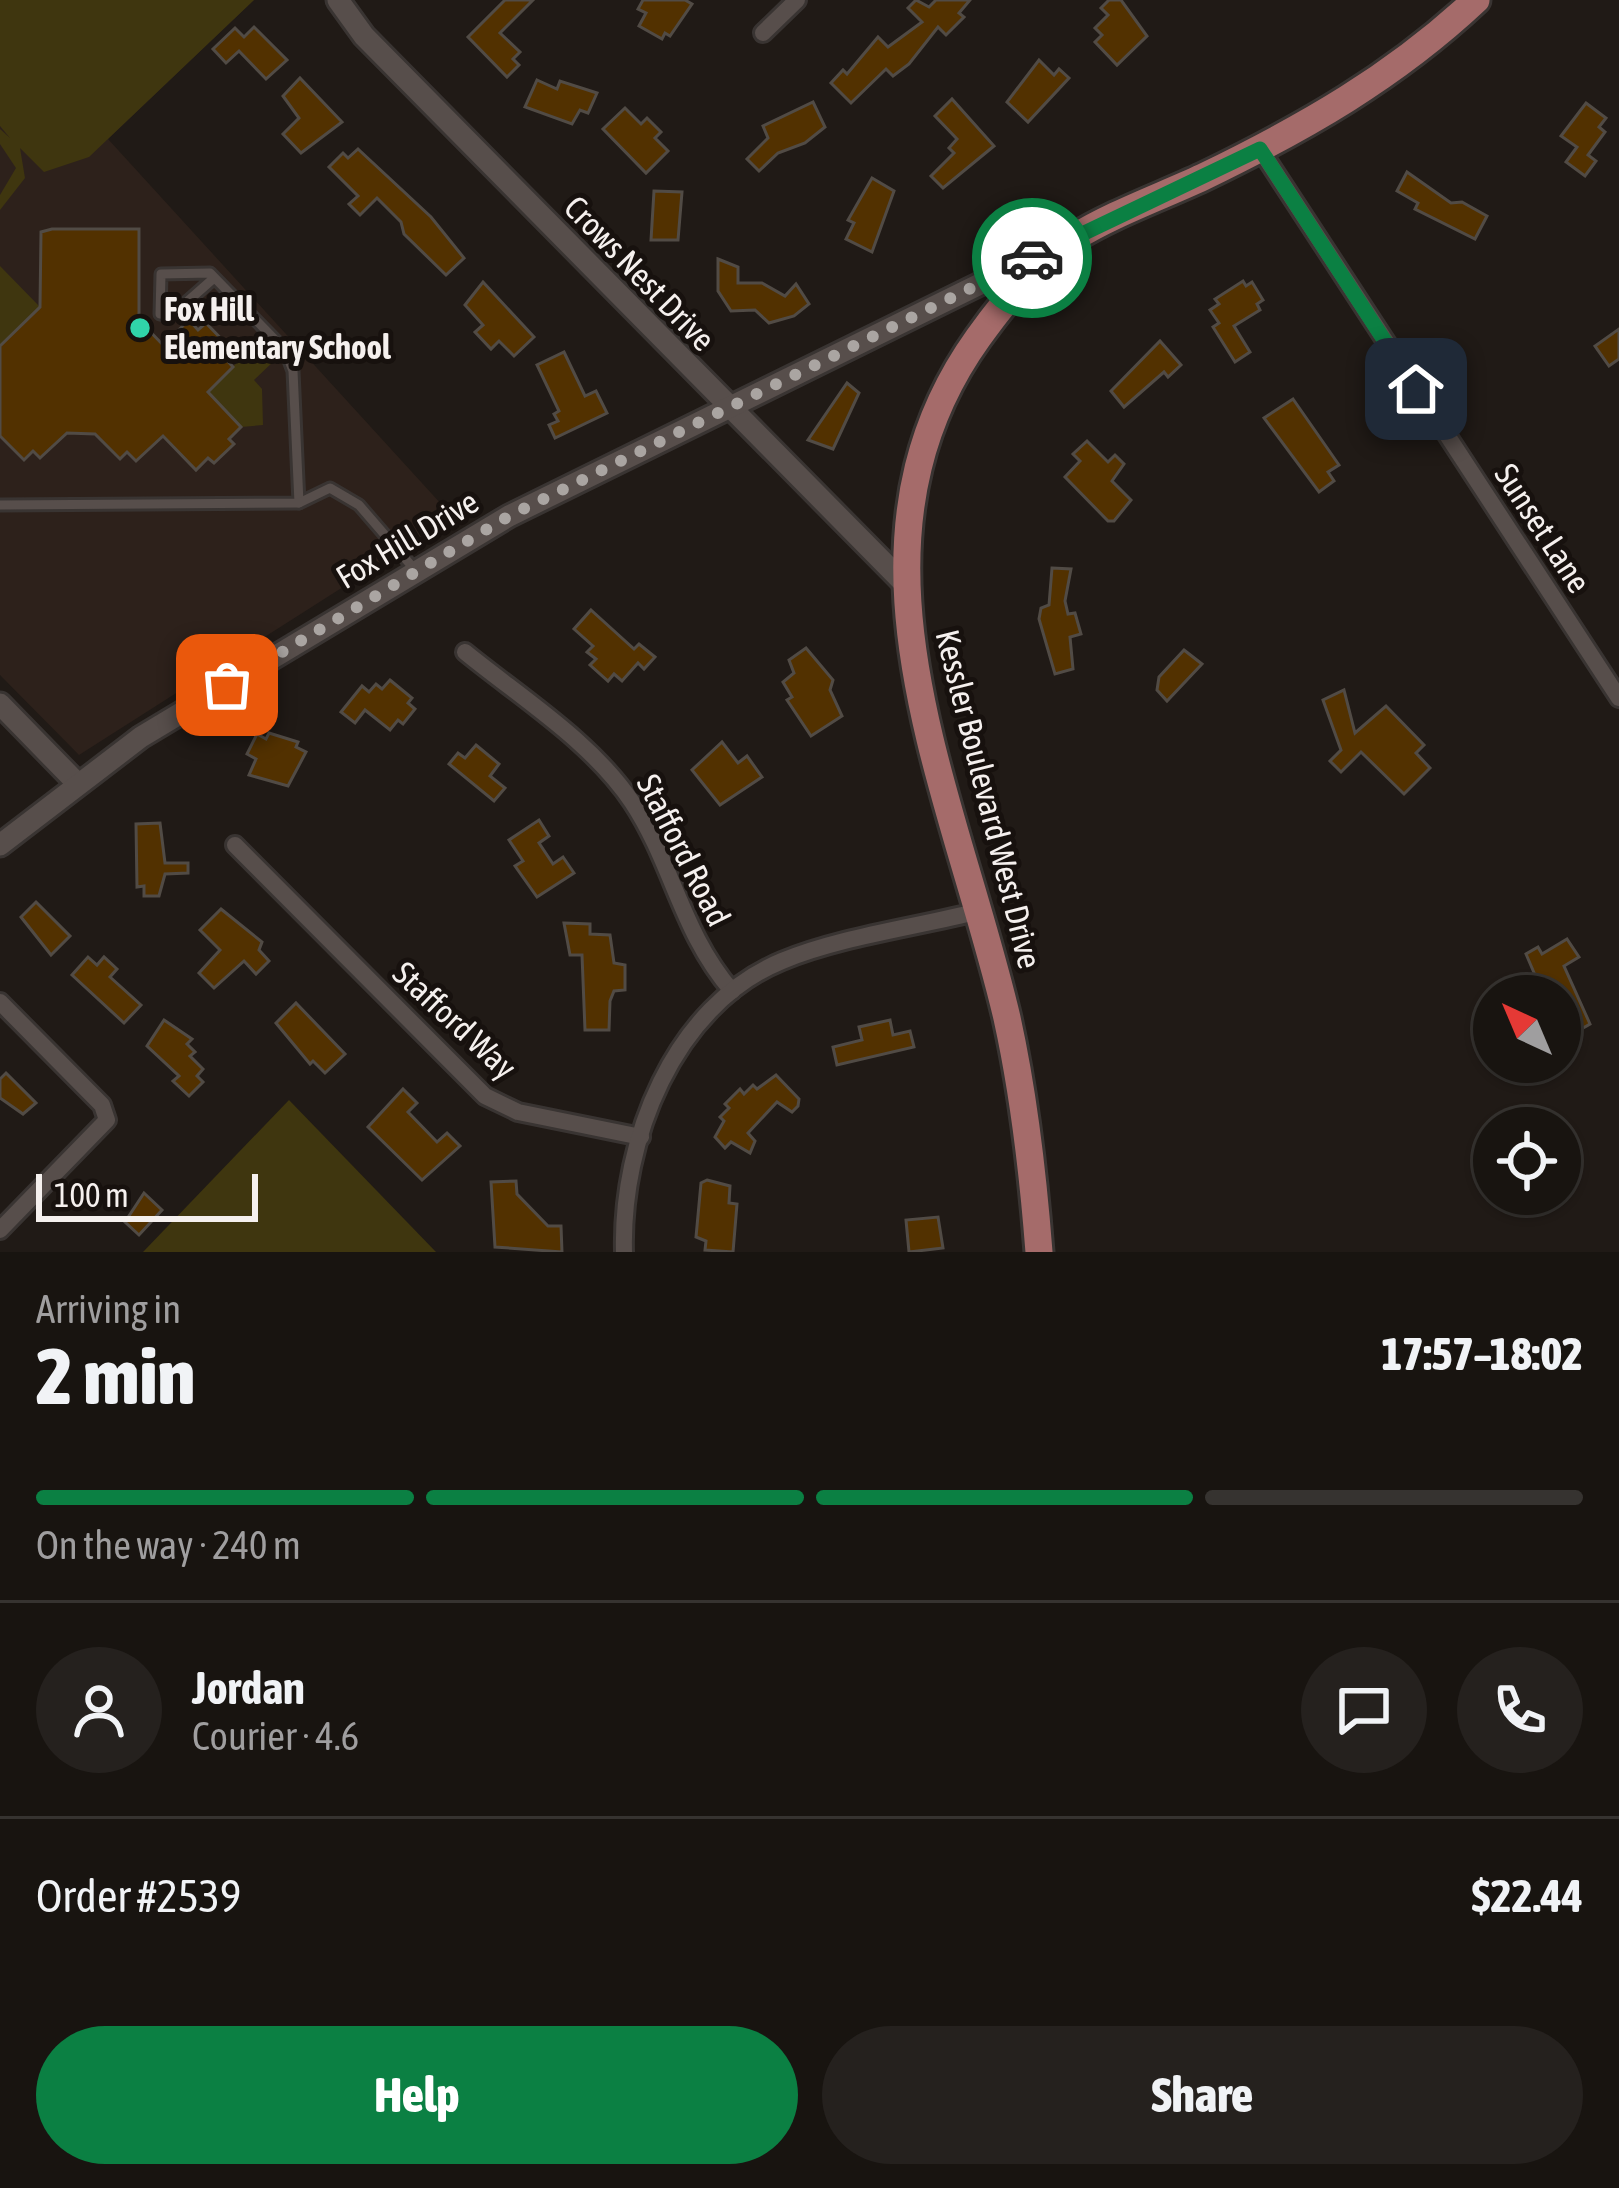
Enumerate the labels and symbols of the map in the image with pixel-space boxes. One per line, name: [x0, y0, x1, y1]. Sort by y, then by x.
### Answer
street label: Crows Nest Drive: [557, 188, 723, 358]
courier: [972, 198, 1092, 318]
place label: Fox Hill Elementary School: [164, 290, 392, 366]
marker: Fox Hill Elementary School: [127, 315, 153, 341]
pin: [1365, 338, 1467, 440]
street label: Sunset Lane: [1487, 457, 1599, 599]
street label: Fox Hill Drive: [329, 482, 485, 596]
street label: Kessler Boulevard West Drive: [928, 626, 1050, 972]
pin: [176, 634, 278, 736]
street label: Stafford Road: [630, 768, 738, 932]
street label: Stafford Way: [386, 954, 524, 1086]
north arrow: [1473, 975, 1581, 1083]
scale bar: [36, 1168, 258, 1221]

